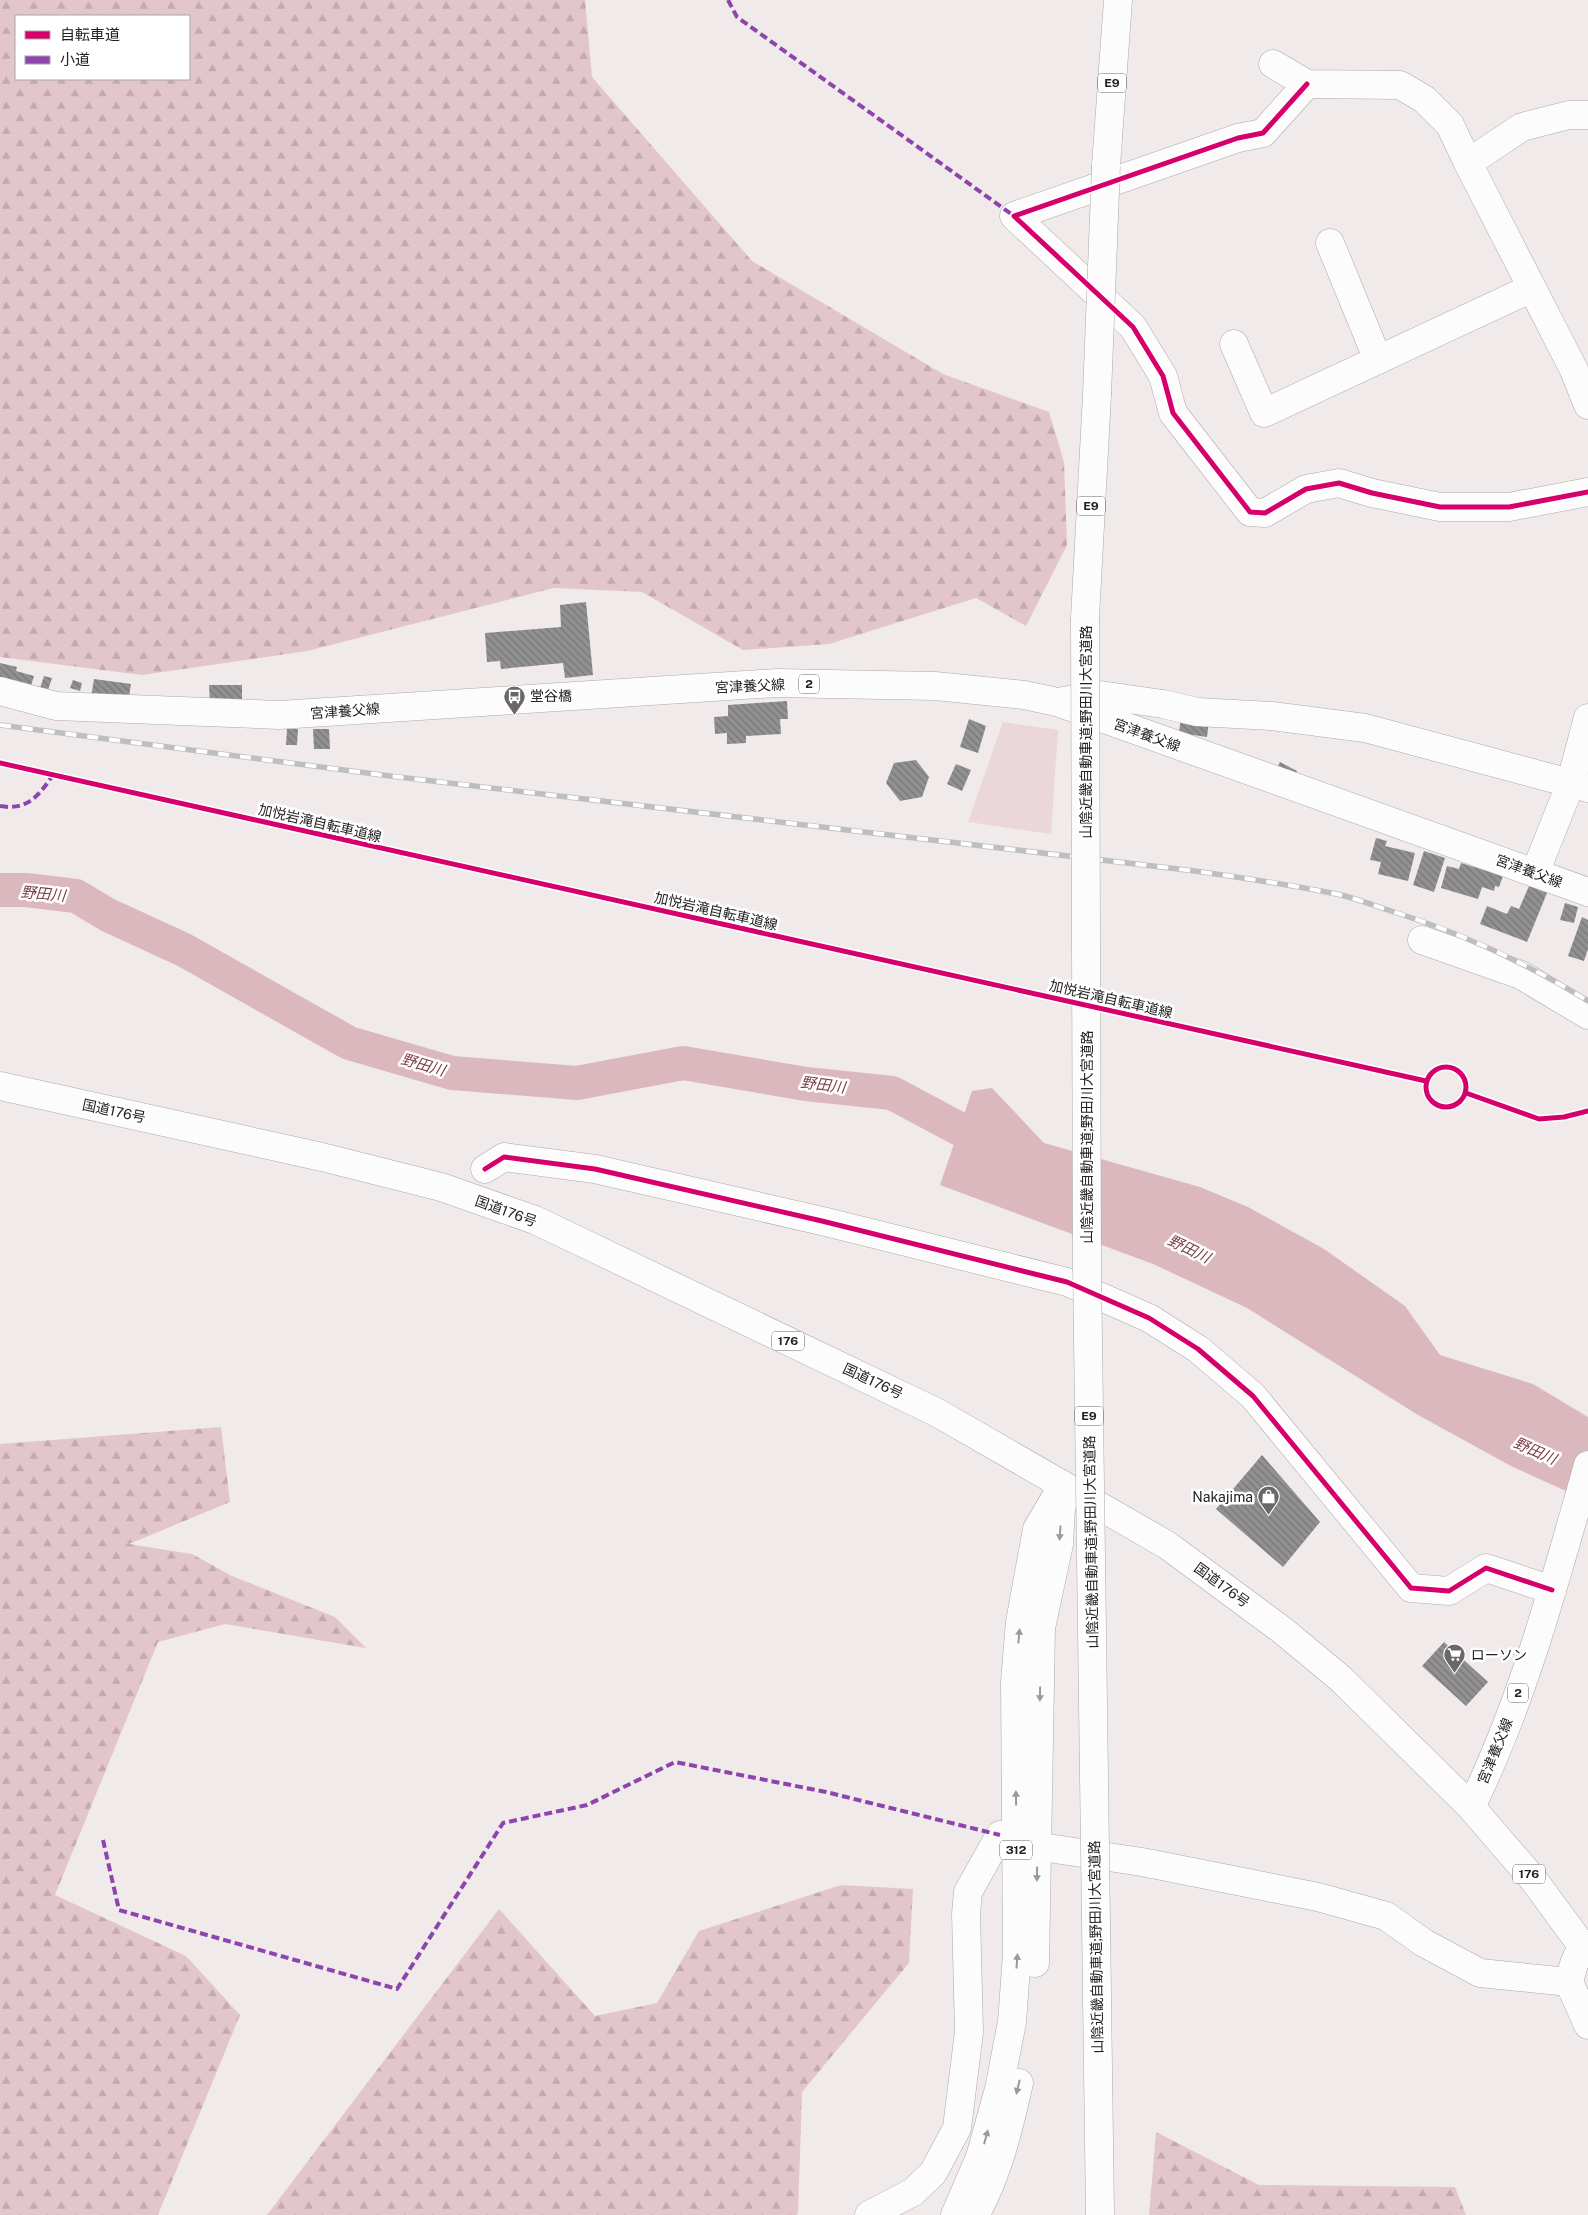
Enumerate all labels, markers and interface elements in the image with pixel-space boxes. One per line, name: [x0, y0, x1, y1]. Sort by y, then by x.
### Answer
legend: [15, 15, 190, 80]
text: 自転車道: [60, 26, 120, 43]
text: 小道: [60, 51, 90, 68]
road number: E9: [1098, 74, 1126, 92]
road number: E9: [1077, 496, 1105, 516]
street label: 山陰近畿自動車道;野田川大宮道路: [1078, 625, 1094, 839]
road number: 2: [799, 674, 819, 694]
street label: 宮津養父線: [715, 676, 785, 696]
bus stop icon: 堂谷橋: [502, 684, 526, 715]
place label: 堂谷橋: [530, 688, 572, 704]
street label: 宮津養父線: [310, 701, 380, 721]
street label: 宮津養父線: [1111, 716, 1183, 754]
street label: 加悦岩滝自転車道線: [257, 801, 383, 845]
street label: 宮津養父線: [1493, 852, 1565, 890]
water label: 野田川: [20, 883, 68, 904]
street label: 加悦岩滝自転車道線: [653, 889, 779, 933]
street label: 加悦岩滝自転車道線: [1048, 977, 1174, 1021]
street label: 山陰近畿自動車道;野田川大宮道路: [1079, 1030, 1095, 1244]
water label: 野田川: [399, 1050, 449, 1079]
water label: 野田川: [800, 1073, 848, 1096]
street label: 国道176号: [81, 1096, 147, 1126]
street label: 国道176号: [473, 1192, 539, 1230]
water label: 野田川: [1165, 1231, 1215, 1267]
road number: 176: [772, 1332, 804, 1350]
street label: 国道176号: [840, 1360, 906, 1402]
road number: E9: [1075, 1406, 1103, 1425]
water label: 野田川: [1511, 1434, 1561, 1468]
street label: 山陰近畿自動車道;野田川大宮道路: [1081, 1435, 1101, 1649]
shop icon: Nakajima: [1257, 1485, 1281, 1516]
place label: Nakajima: [1192, 1489, 1253, 1505]
one-way arrow: [1055, 1526, 1063, 1542]
street label: 国道176号: [1191, 1560, 1253, 1610]
one-way arrow: [1015, 1627, 1023, 1643]
supermarket icon: ローソン: [1443, 1643, 1467, 1674]
place label: ローソン: [1471, 1647, 1527, 1663]
road number: 2: [1508, 1684, 1528, 1702]
one-way arrow: [1036, 1686, 1044, 1702]
street label: 宮津養父線: [1474, 1716, 1516, 1786]
one-way arrow: [1012, 1790, 1020, 1806]
road number: 312: [1000, 1840, 1032, 1860]
street label: 山陰近畿自動車道;野田川大宮道路: [1086, 1840, 1106, 2054]
road number: 176: [1513, 1865, 1545, 1884]
one-way arrow: [1033, 1866, 1041, 1882]
one-way arrow: [1013, 1952, 1021, 1968]
one-way arrow: [1014, 2080, 1022, 2095]
one-way arrow: [982, 2130, 990, 2145]

